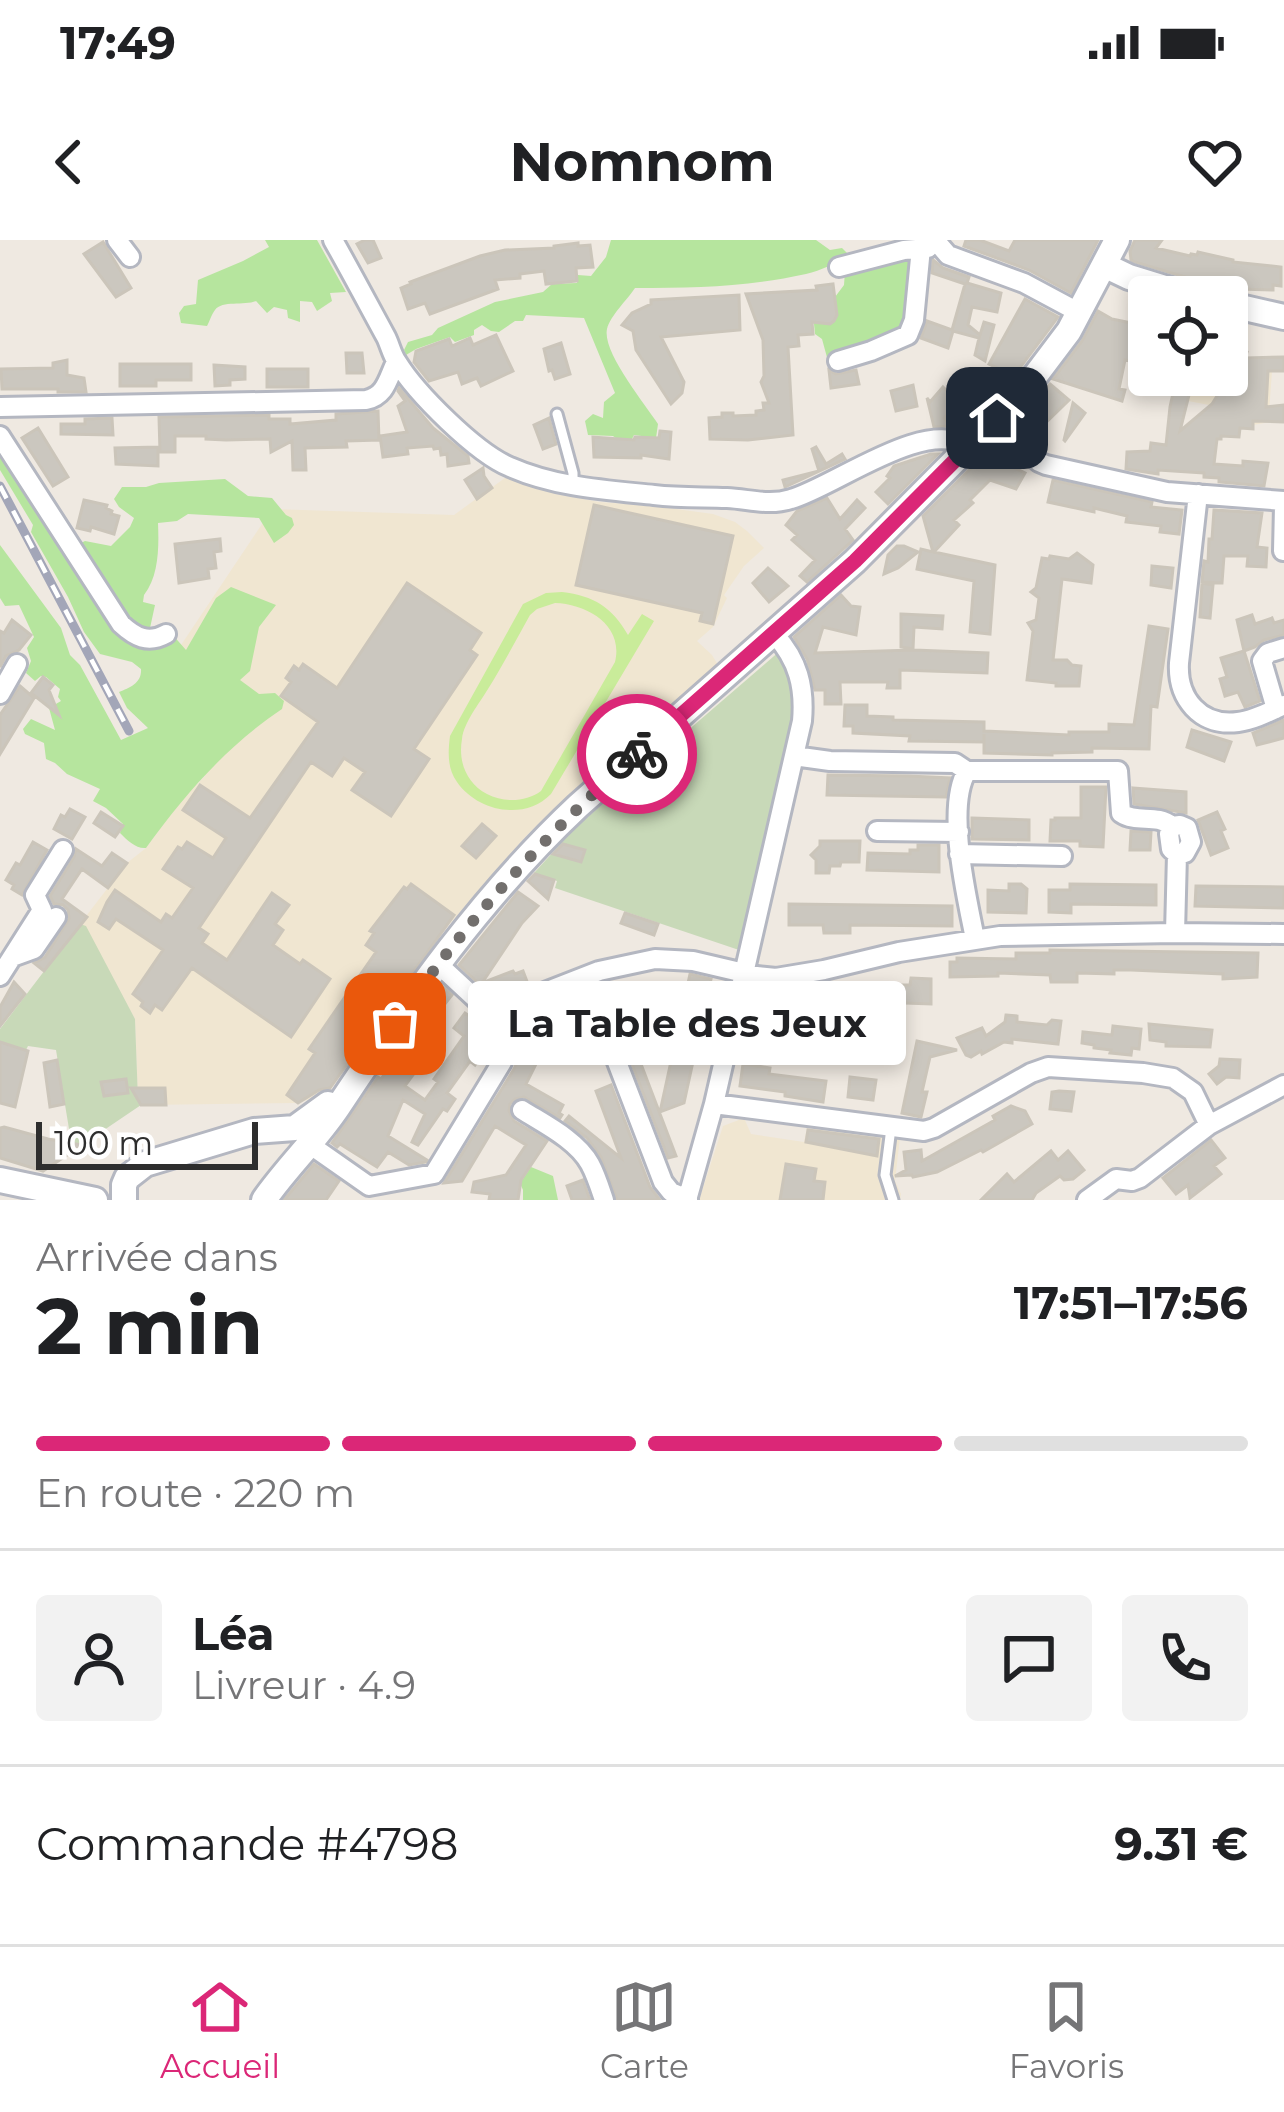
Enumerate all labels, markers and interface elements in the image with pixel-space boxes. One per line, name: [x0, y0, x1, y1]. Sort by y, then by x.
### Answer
text: 17:49: [60, 15, 176, 70]
icon: back: [36, 129, 102, 195]
text: Nomnom: [509, 129, 775, 195]
icon: heart: [1182, 129, 1248, 195]
map controls: [1128, 276, 1248, 396]
button: locate: [1128, 276, 1248, 396]
pin: [946, 367, 1048, 469]
icon: home: [964, 385, 1030, 451]
courier: [577, 694, 697, 814]
icon: bike: [604, 721, 670, 787]
pin: [344, 973, 446, 1075]
callout: La Table des Jeux: [467, 982, 905, 1066]
icon: bag: [362, 991, 428, 1057]
text: La Table des Jeux: [507, 999, 867, 1047]
scale bar: [36, 1116, 258, 1169]
text: 100 m: [54, 1123, 153, 1163]
text: Arrivée dans: [36, 1233, 278, 1281]
text: 17:51–17:56: [1014, 1275, 1248, 1330]
text: 2 min: [36, 1278, 263, 1374]
text: En route · 220 m: [36, 1469, 355, 1517]
button: person: [36, 1595, 162, 1721]
button: chat: [966, 1595, 1092, 1721]
button: phone: [1122, 1595, 1248, 1721]
text: Léa: [192, 1606, 275, 1661]
text: Livreur · 4.9: [192, 1661, 416, 1709]
text: Commande #4798: [36, 1816, 458, 1871]
text: 9.31 €: [1114, 1816, 1248, 1871]
tab: Accueil: [160, 1974, 280, 2086]
tab: Carte: [600, 1974, 689, 2086]
tab: Favoris: [1009, 1974, 1124, 2086]

